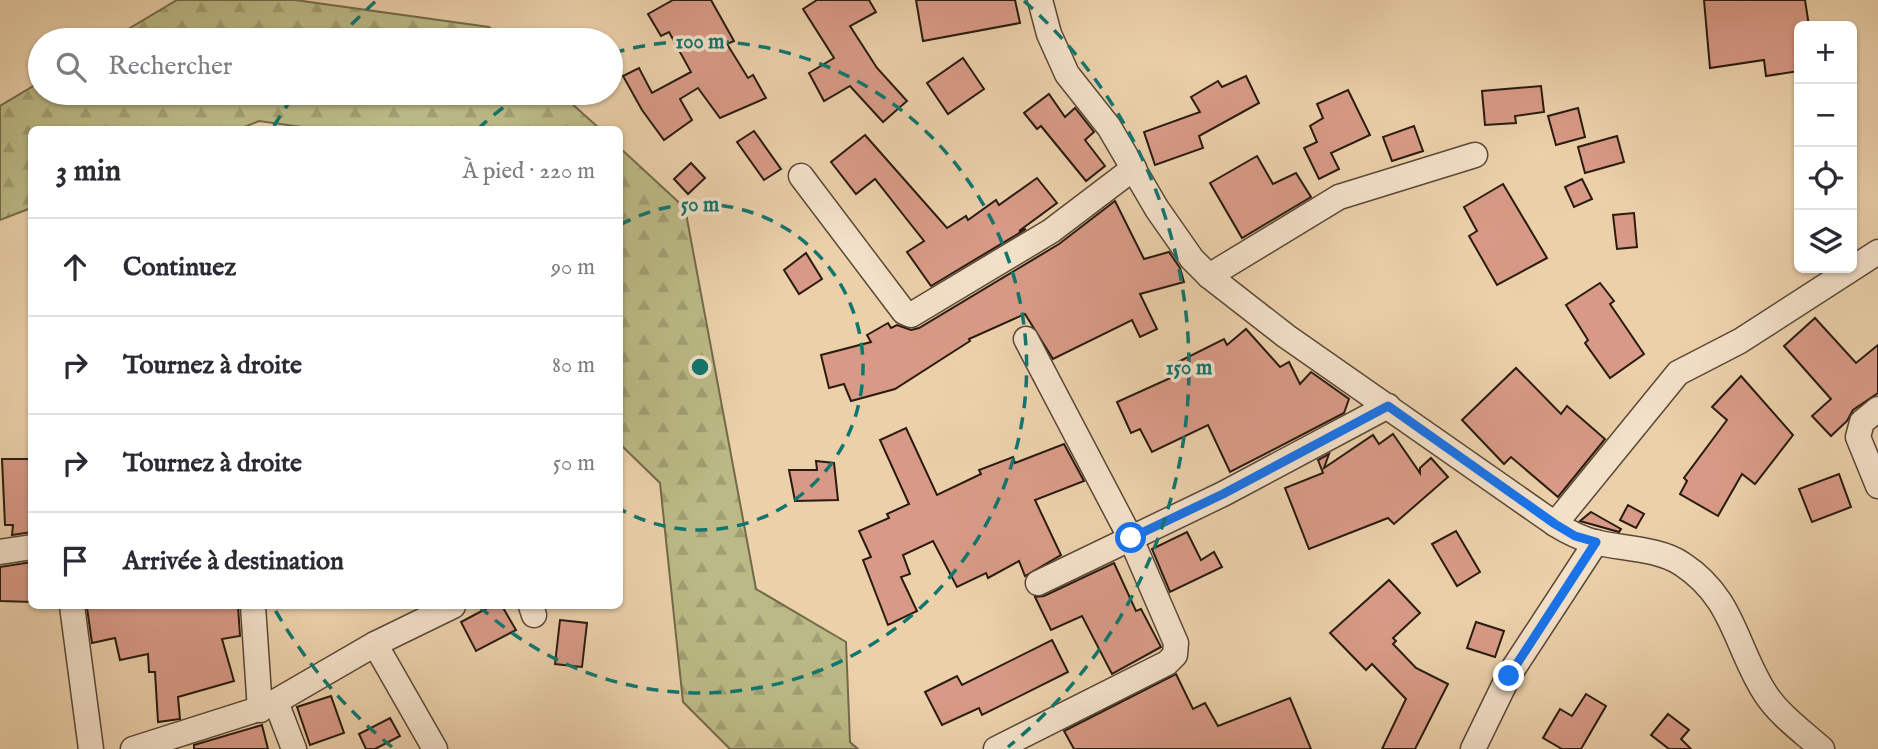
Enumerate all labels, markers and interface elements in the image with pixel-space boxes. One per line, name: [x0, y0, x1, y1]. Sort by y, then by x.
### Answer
map controls: [1794, 21, 1857, 273]
button: +: [1794, 21, 1857, 84]
search box: [28, 28, 623, 105]
text: 100 m: [675, 29, 725, 56]
icon: search: [52, 48, 90, 86]
text: Rechercher: [108, 50, 232, 83]
button: −: [1794, 84, 1857, 147]
button: locate: [1794, 147, 1857, 210]
text: 3 min: [56, 153, 121, 191]
text: À pied · 220 m: [462, 157, 595, 186]
text: 50 m: [681, 192, 720, 219]
button: layers: [1794, 210, 1857, 273]
icon: ahead: [56, 248, 94, 286]
text: Continuez: [123, 251, 236, 284]
text: 90 m: [551, 253, 595, 282]
icon: right: [56, 346, 94, 384]
text: Tournez à droite: [123, 349, 302, 382]
text: 80 m: [552, 351, 595, 380]
centre of rings: [688, 355, 712, 379]
text: 150 m: [1166, 355, 1213, 382]
icon: right: [56, 444, 94, 482]
text: Tournez à droite: [123, 447, 302, 480]
text: 50 m: [553, 449, 595, 478]
route start: [1115, 522, 1146, 553]
icon: arrive: [56, 542, 94, 580]
text: Arrivée à destination: [123, 545, 344, 578]
route end: [1493, 660, 1524, 691]

